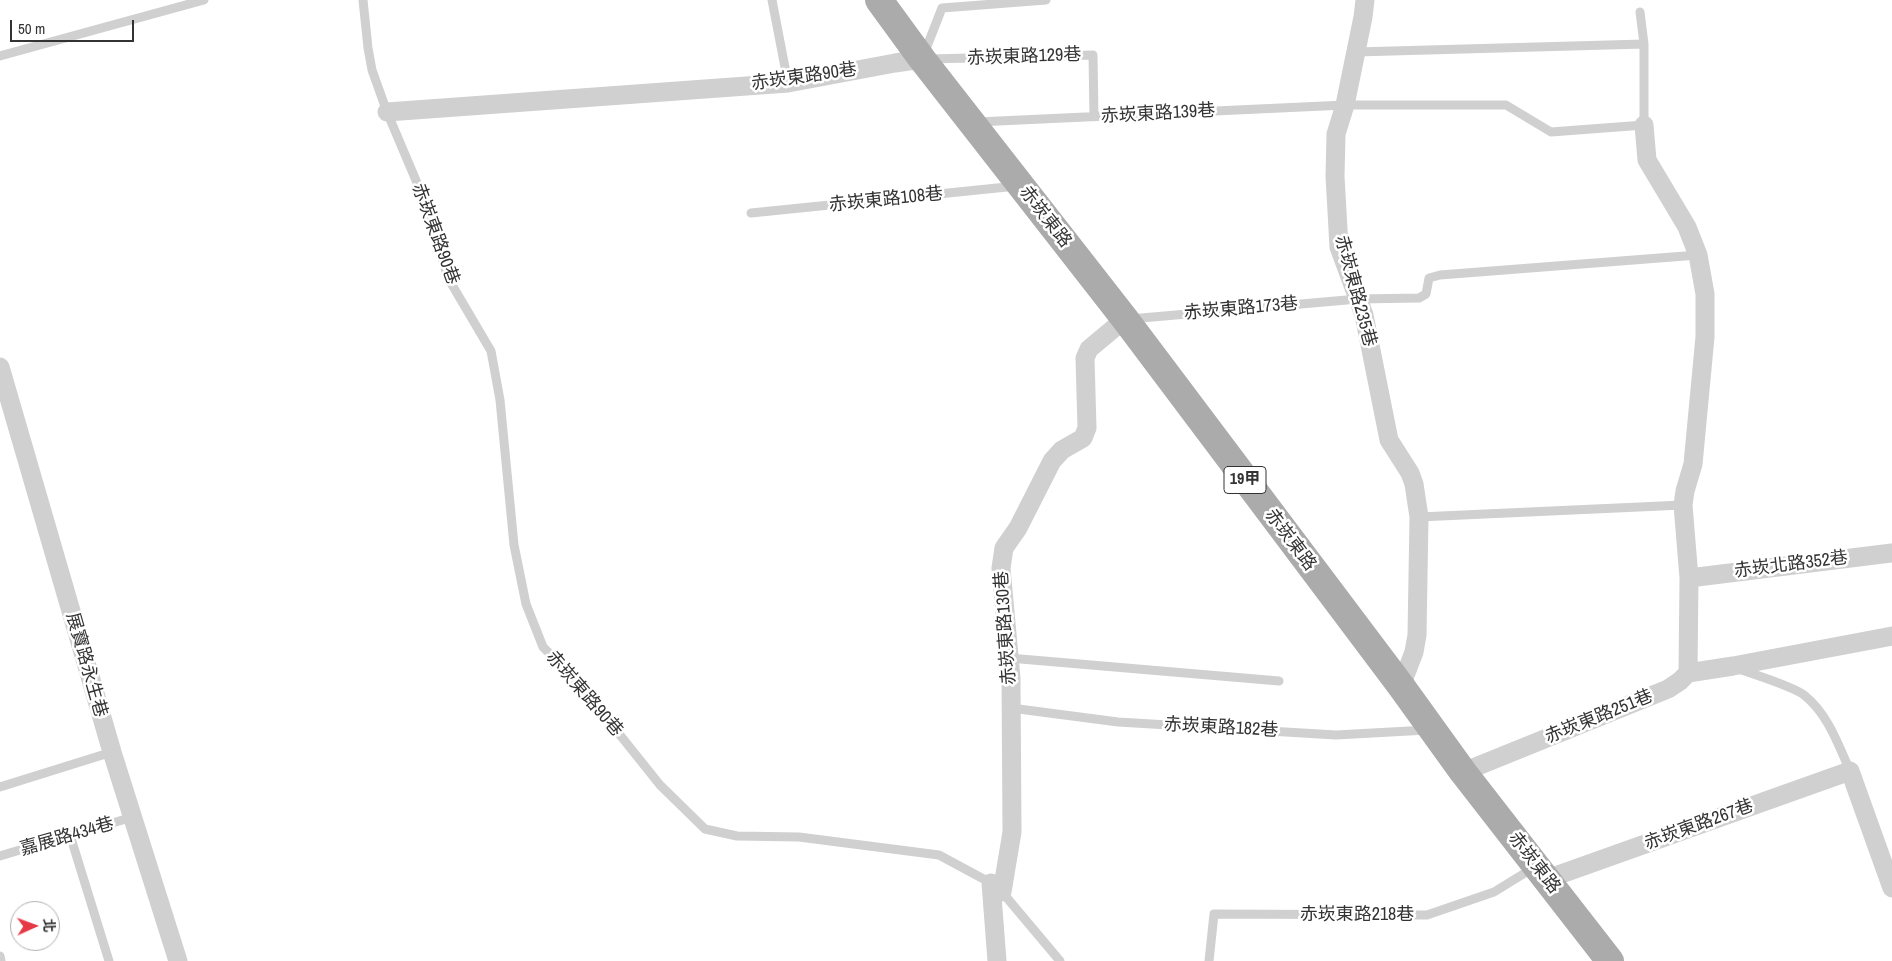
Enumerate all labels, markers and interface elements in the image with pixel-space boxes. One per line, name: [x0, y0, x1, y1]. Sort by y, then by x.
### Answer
scale bar: [12, 10, 136, 42]
text: 50 m: [18, 18, 45, 39]
street label: 赤崁東路129巷: [966, 44, 1082, 70]
street label: 赤崁東路90巷: [750, 59, 858, 95]
street label: 赤崁東路139巷: [1100, 100, 1216, 128]
street label: 赤崁東路90巷: [407, 180, 463, 288]
street label: 赤崁東路: [1014, 182, 1076, 252]
street label: 赤崁東路108巷: [828, 183, 944, 217]
street label: 赤崁東路235巷: [1330, 233, 1380, 349]
street label: 赤崁東路173巷: [1183, 293, 1299, 325]
road number: 19甲: [1224, 466, 1266, 494]
street label: 赤崁東路: [1260, 505, 1320, 575]
street label: 赤崁北路352巷: [1733, 547, 1849, 583]
street label: 赤崁東路130巷: [991, 570, 1021, 686]
street label: 展寶路永生巷: [61, 610, 111, 720]
street label: 赤崁東路90巷: [541, 647, 627, 741]
street label: 赤崁東路251巷: [1542, 686, 1656, 748]
street label: 赤崁東路182巷: [1163, 714, 1279, 742]
street label: 赤崁東路267巷: [1641, 795, 1757, 855]
street label: 嘉展路434巷: [18, 813, 116, 861]
street label: 赤崁東路: [1503, 828, 1565, 898]
north arrow: [10, 901, 60, 951]
street label: 赤崁東路218巷: [1300, 904, 1414, 926]
text: 北: [40, 918, 58, 933]

